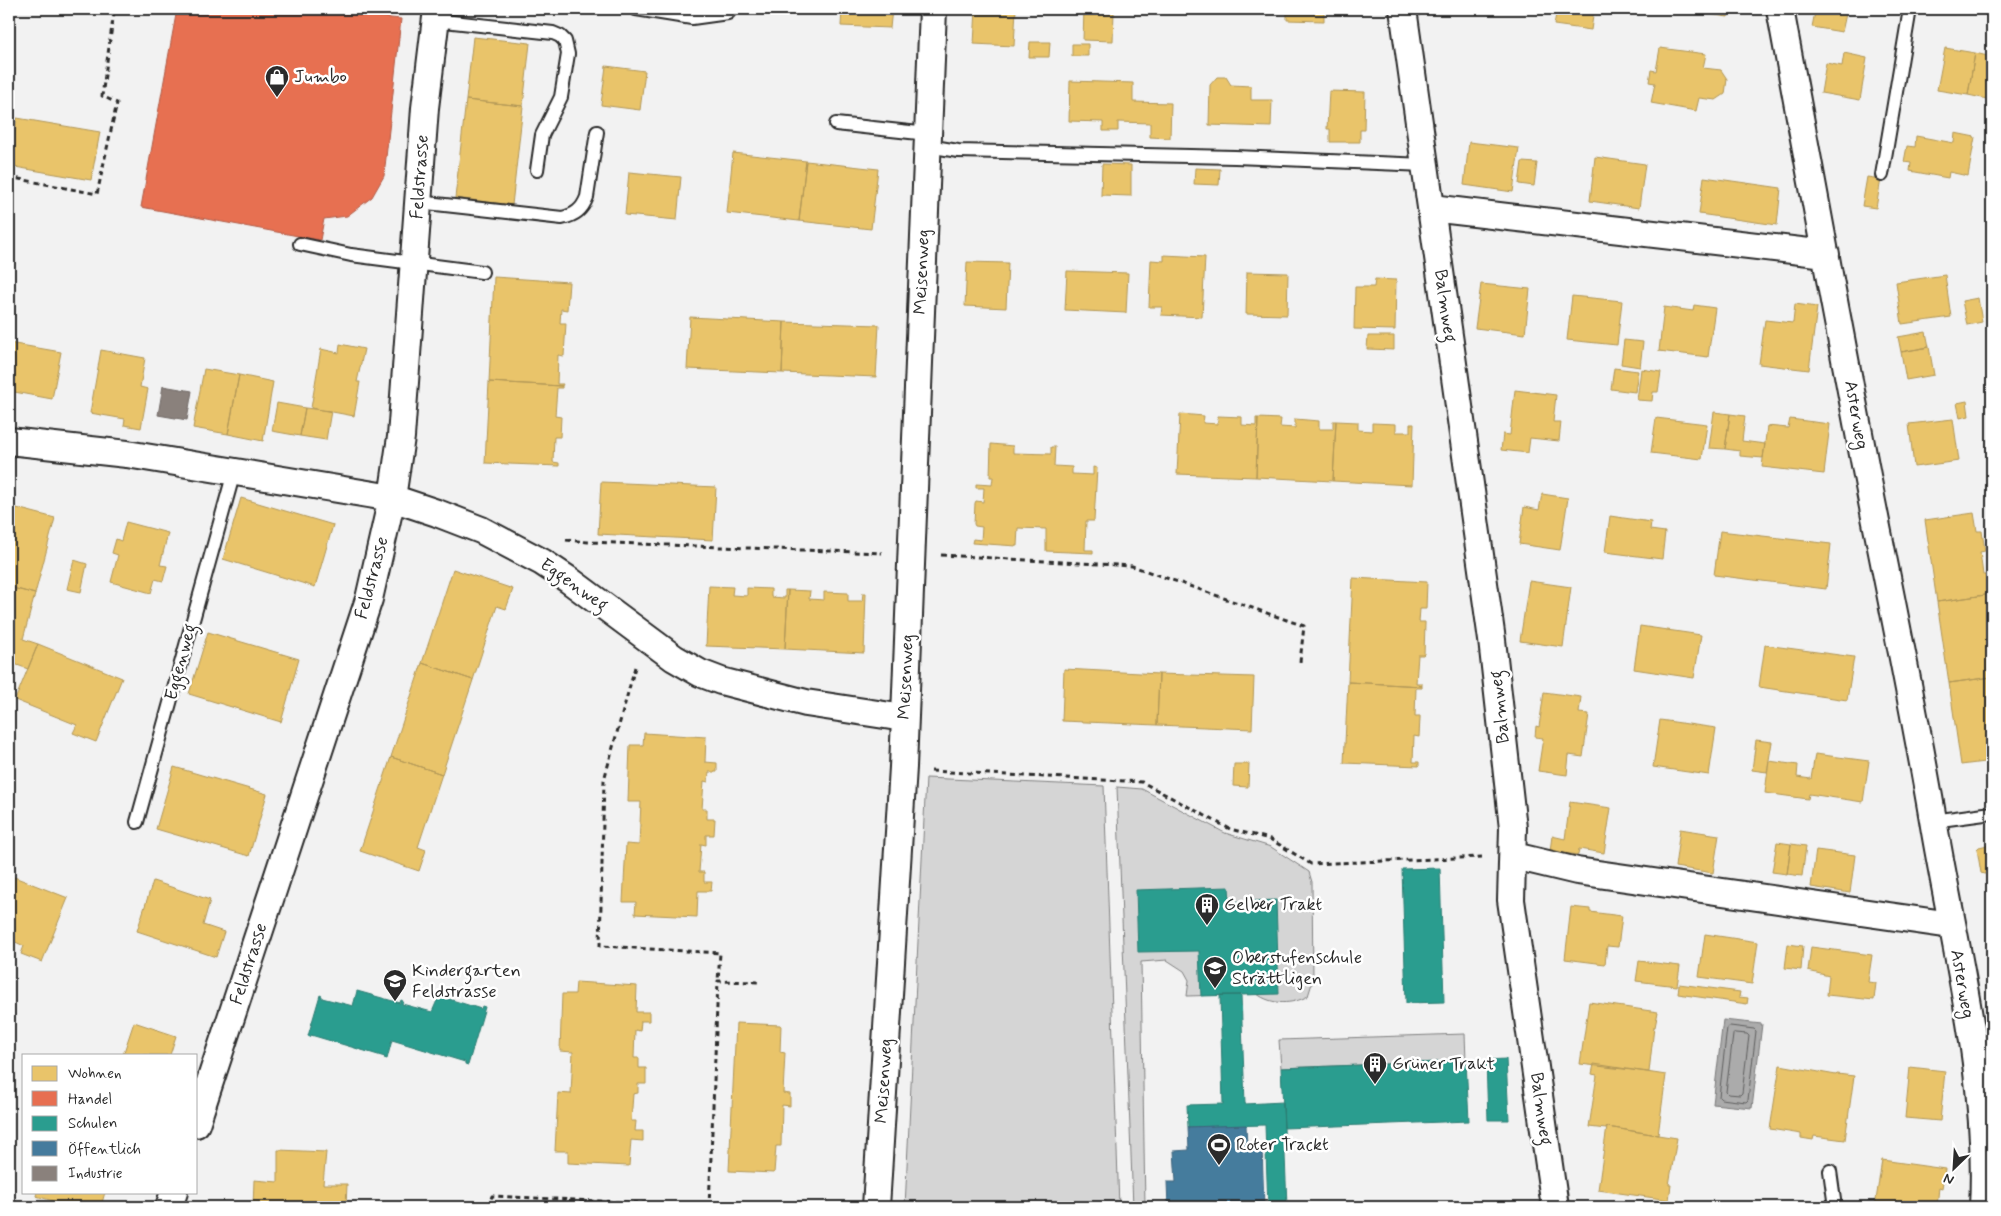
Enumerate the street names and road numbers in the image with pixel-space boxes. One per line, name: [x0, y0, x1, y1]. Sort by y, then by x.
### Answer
street label: Feldstrasse: [405, 134, 435, 220]
street label: Meisenweg: [909, 229, 935, 315]
street label: Balmweg: [1426, 268, 1462, 344]
street label: Asterweg: [1837, 379, 1874, 452]
street label: Feldstrasse: [349, 534, 395, 622]
street label: Eggenweg: [534, 553, 613, 619]
street label: Eggenweg: [159, 621, 205, 703]
street label: Meisenweg: [893, 634, 919, 720]
street label: Balmweg: [1484, 669, 1518, 745]
street label: Feldstrasse: [225, 920, 273, 1008]
street label: Asterweg: [1943, 948, 1980, 1021]
street label: Meisenweg: [870, 1038, 898, 1124]
street label: Balmweg: [1522, 1071, 1558, 1147]

